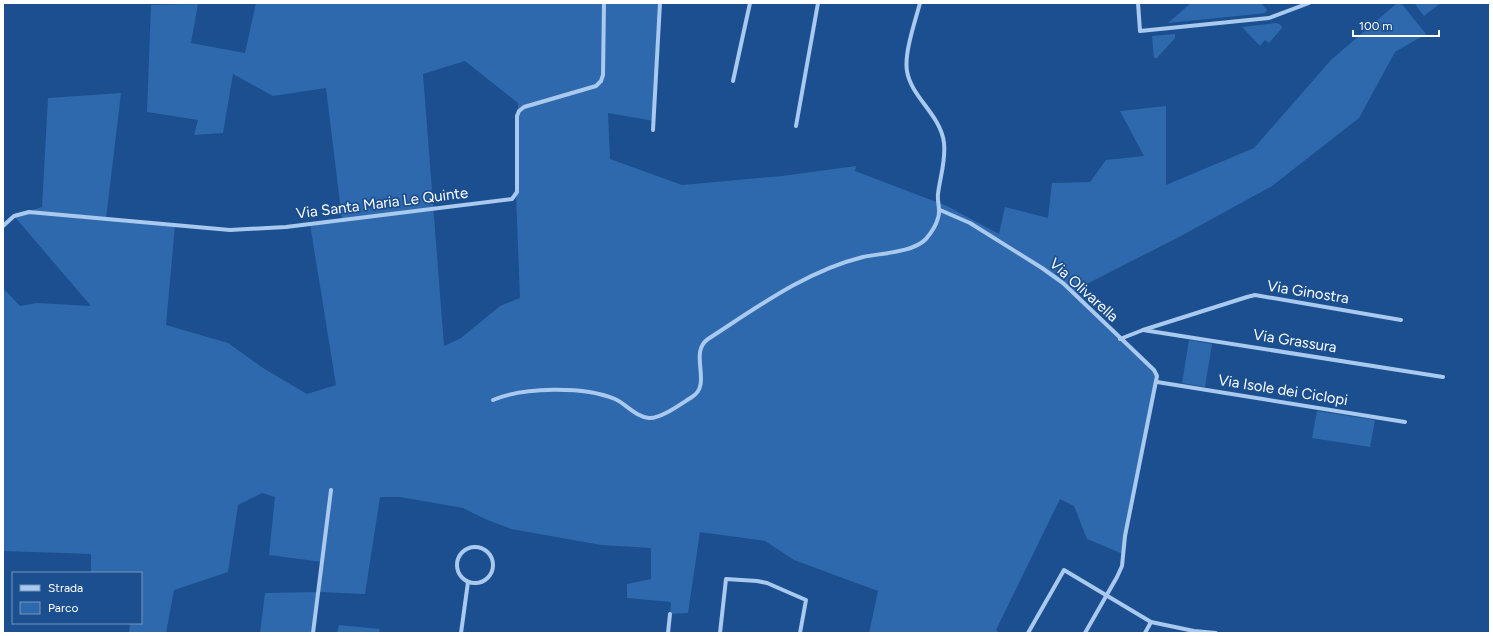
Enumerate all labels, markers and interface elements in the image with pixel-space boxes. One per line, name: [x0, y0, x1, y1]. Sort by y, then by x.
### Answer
scale bar: [1353, 12, 1439, 38]
text: 100 m: [1359, 19, 1393, 33]
street label: Via Santa Maria Le Quinte: [295, 184, 469, 222]
street label: Via Olivarella: [1046, 254, 1122, 326]
street label: Via Ginostra: [1266, 277, 1350, 307]
street label: Via Grassura: [1252, 326, 1338, 356]
street label: Via Isole dei Ciclopi: [1217, 371, 1349, 409]
legend: [12, 572, 142, 624]
text: Strada: [48, 581, 83, 595]
text: Parco: [48, 601, 78, 615]

